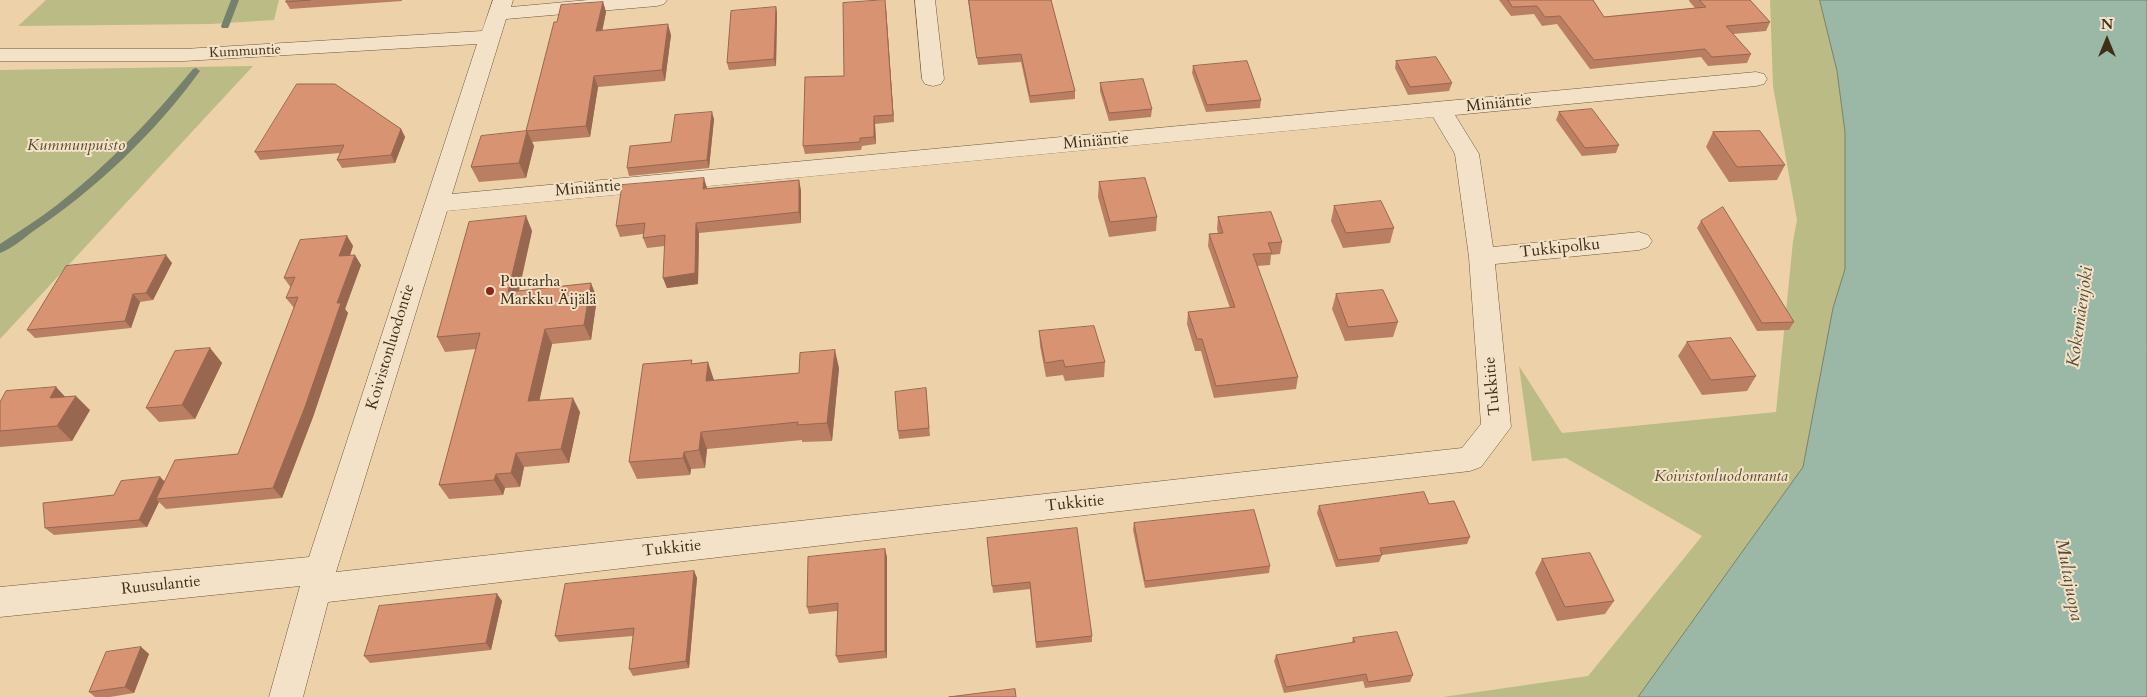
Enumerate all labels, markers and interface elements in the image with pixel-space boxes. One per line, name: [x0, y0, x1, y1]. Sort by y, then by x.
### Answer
north arrow: [2082, 15, 2132, 65]
text: N: [2101, 15, 2113, 34]
street label: Kummuntie: [209, 42, 281, 62]
street label: Miniäntie: [1465, 91, 1533, 117]
street label: Miniäntie: [1062, 130, 1130, 154]
park label: Kummunpuisto: [27, 136, 125, 156]
street label: Miniäntie: [554, 177, 622, 201]
street label: Tukkipolku: [1519, 235, 1601, 263]
water label: Kokemäenjoki: [2063, 265, 2099, 369]
place label: Puutarha Markku Äijälä: [500, 272, 597, 310]
street label: Koivistonluodontie: [363, 282, 419, 412]
marker: Puutarha Markku Äijälä: [484, 285, 496, 297]
street label: Tukkitie: [1481, 356, 1505, 416]
park label: Koivistonluodonranta: [1654, 467, 1788, 487]
street label: Tukkitie: [1045, 491, 1105, 517]
street label: Tukkitie: [642, 536, 702, 562]
water label: Multajuopa: [2049, 537, 2087, 623]
street label: Ruusulantie: [120, 572, 202, 600]

